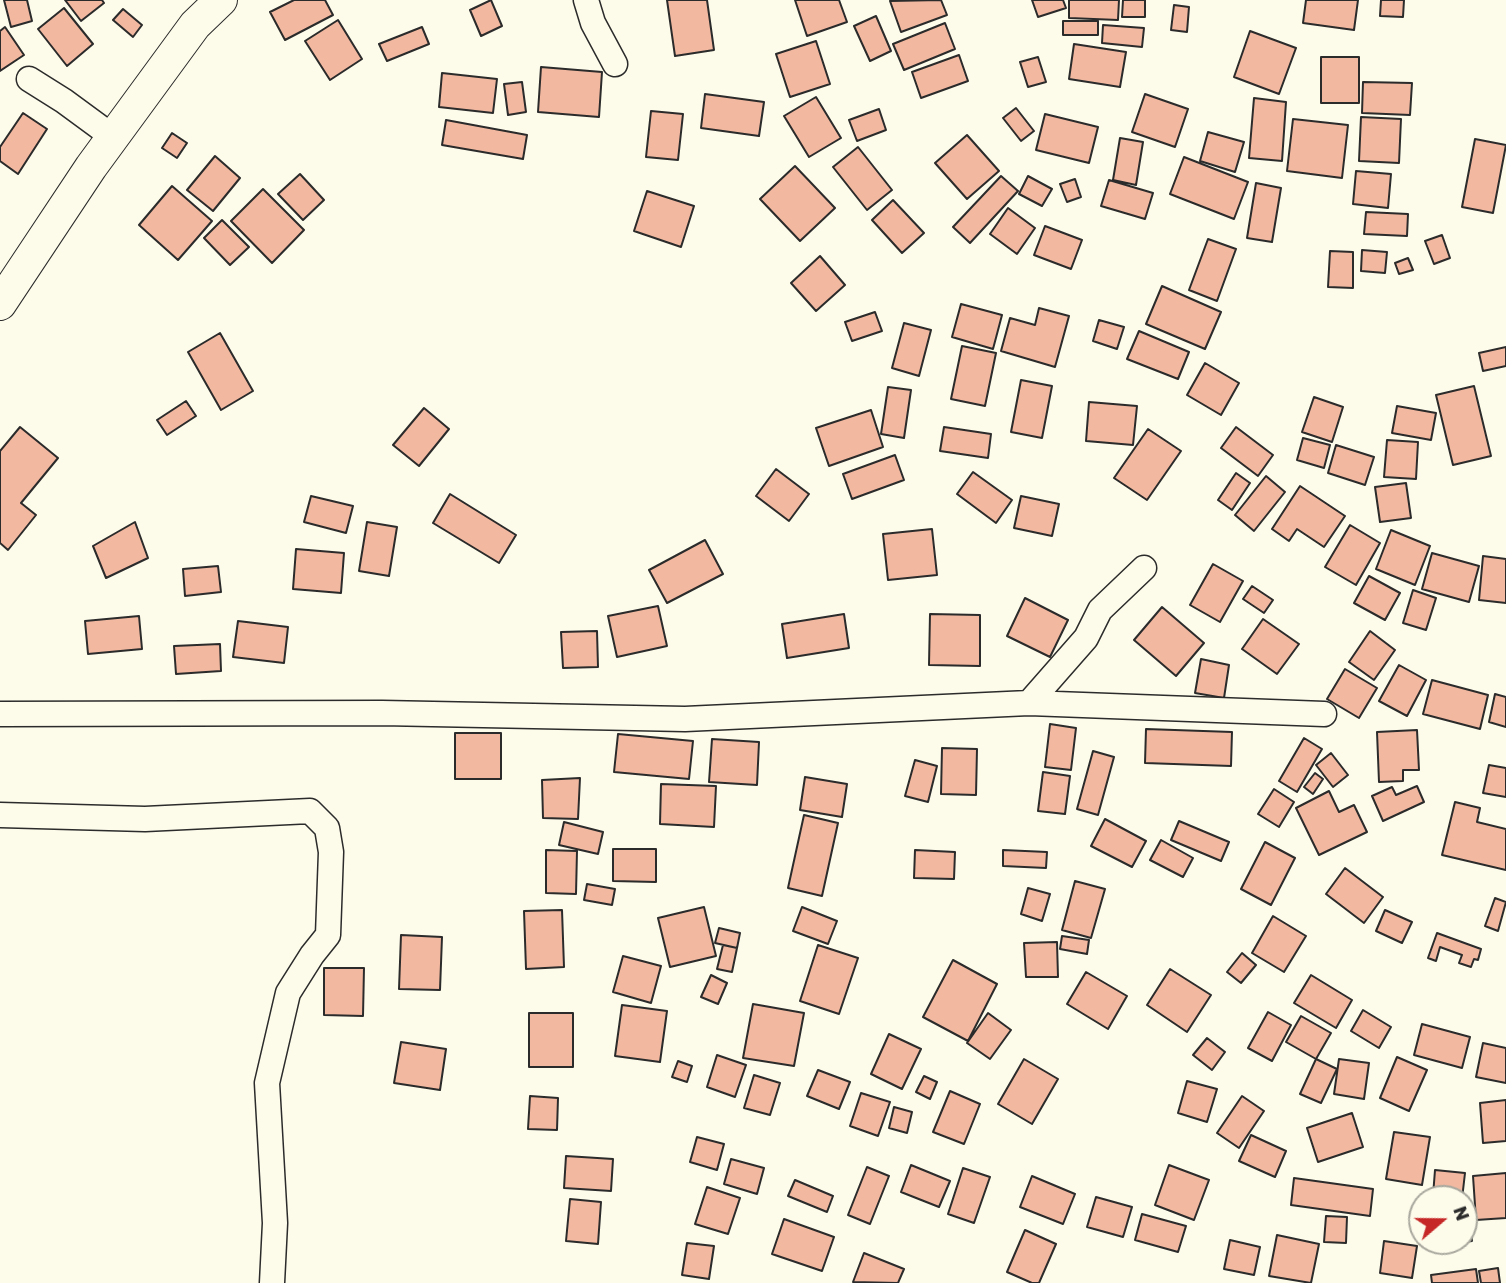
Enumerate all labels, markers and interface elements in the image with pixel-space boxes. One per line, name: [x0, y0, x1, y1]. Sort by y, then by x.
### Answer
north arrow: [1408, 1185, 1478, 1255]
text: N: [1448, 1203, 1474, 1224]

